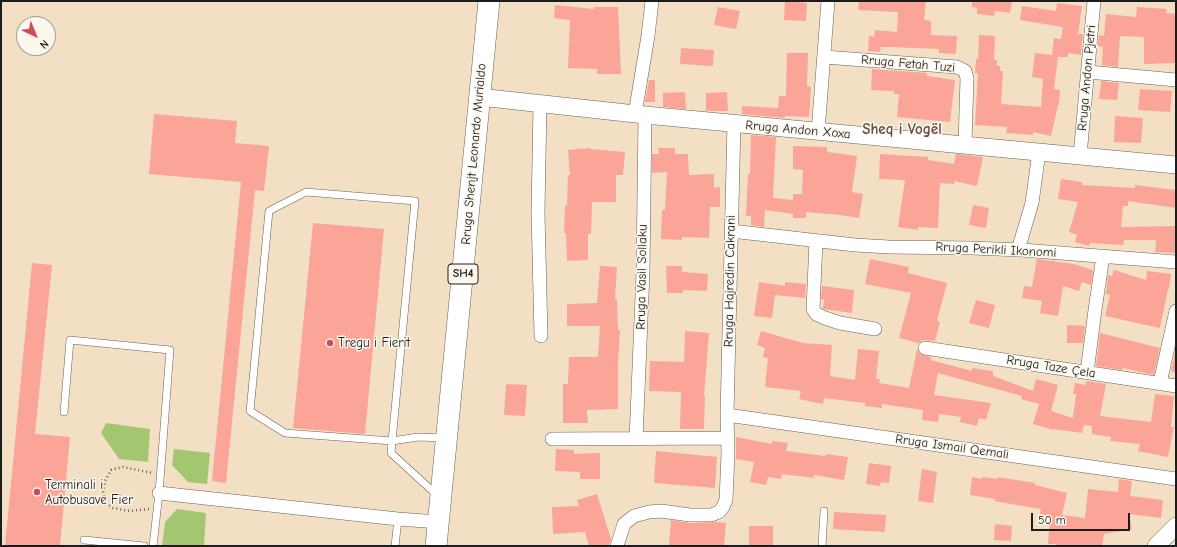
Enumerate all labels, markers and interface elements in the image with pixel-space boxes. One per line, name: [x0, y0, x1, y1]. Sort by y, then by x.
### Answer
north arrow: [16, 16, 56, 56]
street label: Rruga Andon Pjetri: [1075, 24, 1099, 132]
text: N: [37, 37, 51, 51]
street label: Rruga Fetah Tuzi: [860, 52, 956, 76]
street label: Rruga Shenjt Leonardo Murialdo: [458, 63, 490, 245]
street label: Rruga Andon Xoxa: [745, 118, 851, 142]
district label: Sheq i Vogël: [862, 121, 942, 139]
street label: Rruga Hajredin Cakrani: [721, 215, 739, 347]
street label: Rruga Vasil Sollaku: [633, 224, 651, 330]
street label: Rruga Perikli Ikonomi: [935, 239, 1057, 261]
road number: SH4: [448, 264, 478, 284]
place label: Tregu i Fierit: [338, 335, 410, 351]
marker: Tregu i Fierit: [325, 338, 335, 348]
street label: Rruga Taze Çela: [1005, 352, 1097, 382]
street label: Rruga Ismail Qemali: [894, 431, 1010, 463]
place label: Terminali i Autobusave Fier: [45, 477, 133, 508]
marker: Terminali i Autobusave Fier: [32, 487, 42, 497]
scale bar: [1033, 505, 1132, 531]
text: 50 m: [1038, 513, 1066, 527]

